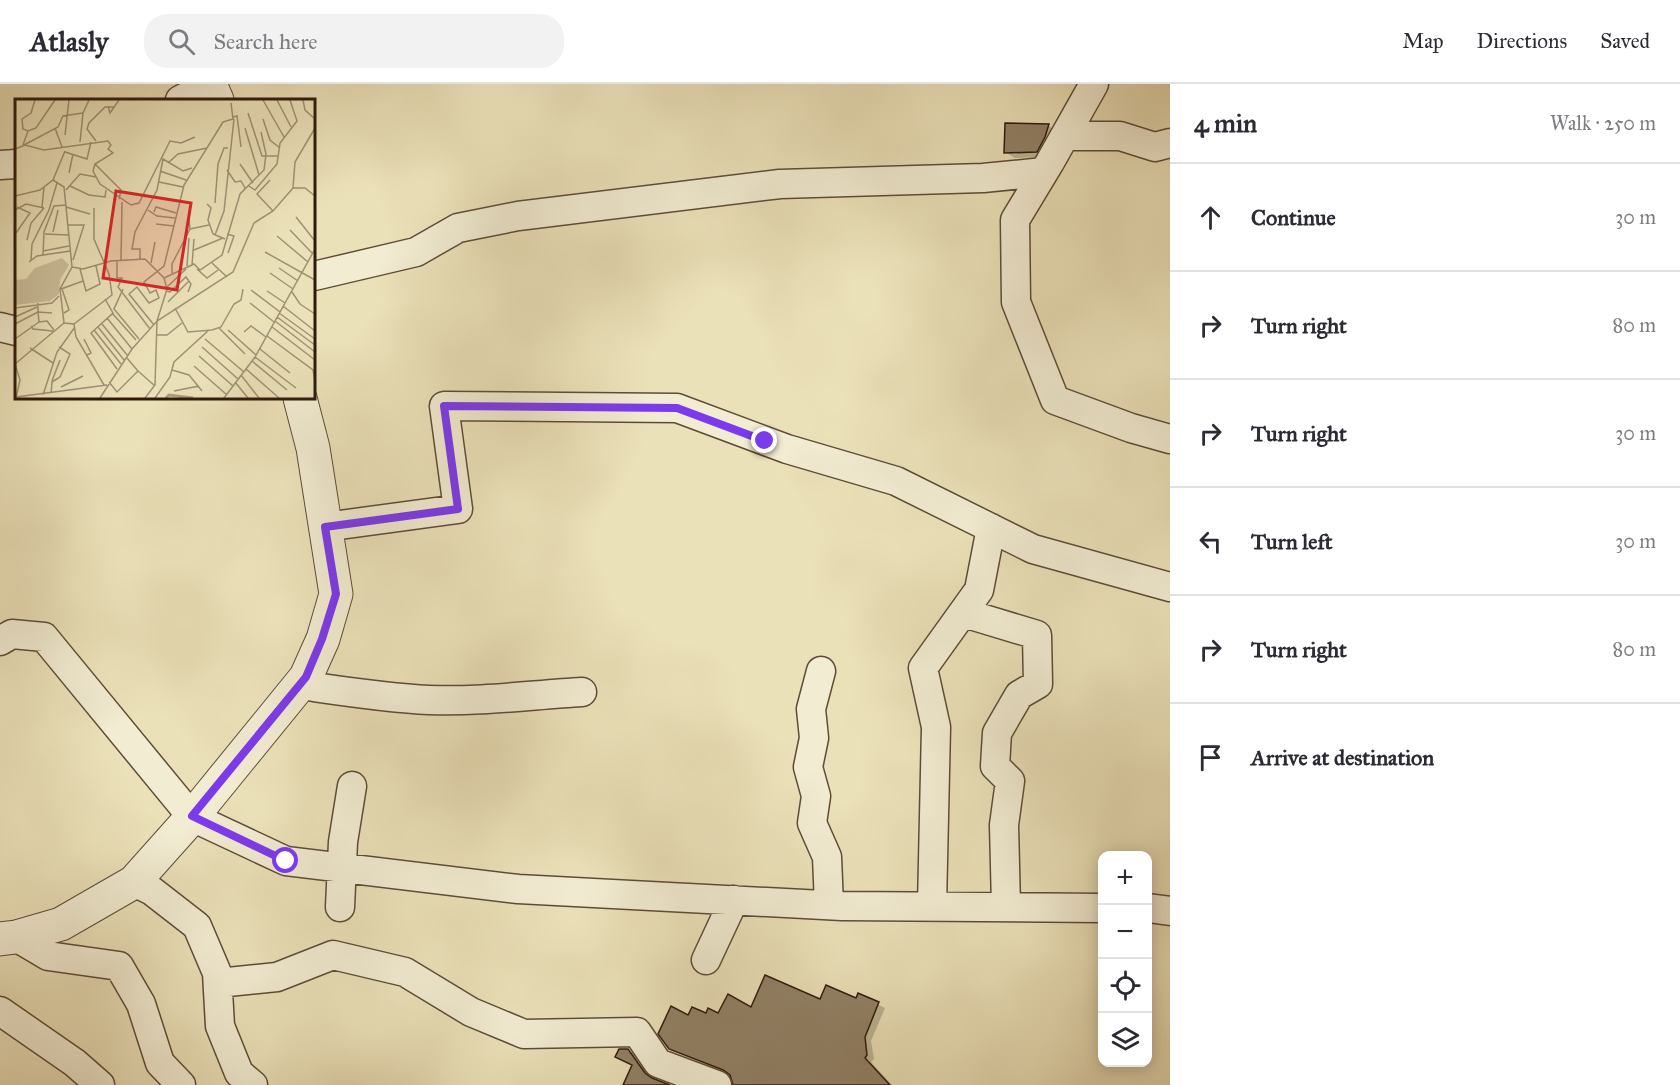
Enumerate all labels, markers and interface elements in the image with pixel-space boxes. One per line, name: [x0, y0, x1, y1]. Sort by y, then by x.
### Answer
search box: [144, 14, 564, 68]
text: Atlasly: [30, 24, 108, 59]
icon: search: [165, 25, 198, 58]
text: Search here: [213, 28, 317, 55]
text: Map: [1403, 28, 1444, 54]
text: Directions: [1477, 28, 1567, 54]
text: Saved: [1600, 28, 1650, 54]
inset map: [15, 99, 315, 399]
text: 4 min: [1194, 107, 1257, 139]
text: Walk · 250 m: [1550, 111, 1656, 135]
icon: ahead: [1194, 201, 1227, 234]
text: Continue: [1251, 204, 1336, 231]
text: 30 m: [1615, 205, 1656, 229]
icon: right: [1194, 309, 1227, 342]
text: Turn right: [1251, 312, 1347, 339]
text: 80 m: [1613, 313, 1656, 337]
icon: right: [1194, 417, 1227, 450]
text: Turn right: [1251, 420, 1347, 447]
text: 30 m: [1615, 421, 1656, 445]
route end: [751, 427, 777, 453]
icon: left: [1194, 525, 1227, 558]
text: Turn left: [1251, 528, 1333, 555]
text: 30 m: [1615, 529, 1656, 553]
icon: right: [1194, 633, 1227, 666]
text: Turn right: [1251, 636, 1347, 663]
text: 80 m: [1613, 637, 1656, 661]
icon: arrive: [1194, 741, 1227, 774]
text: Arrive at destination: [1251, 744, 1434, 771]
route start: [272, 847, 298, 873]
map controls: [1098, 851, 1152, 1067]
button: +: [1098, 851, 1152, 905]
button: −: [1098, 905, 1152, 959]
button: locate: [1098, 959, 1152, 1013]
button: layers: [1098, 1013, 1152, 1067]

